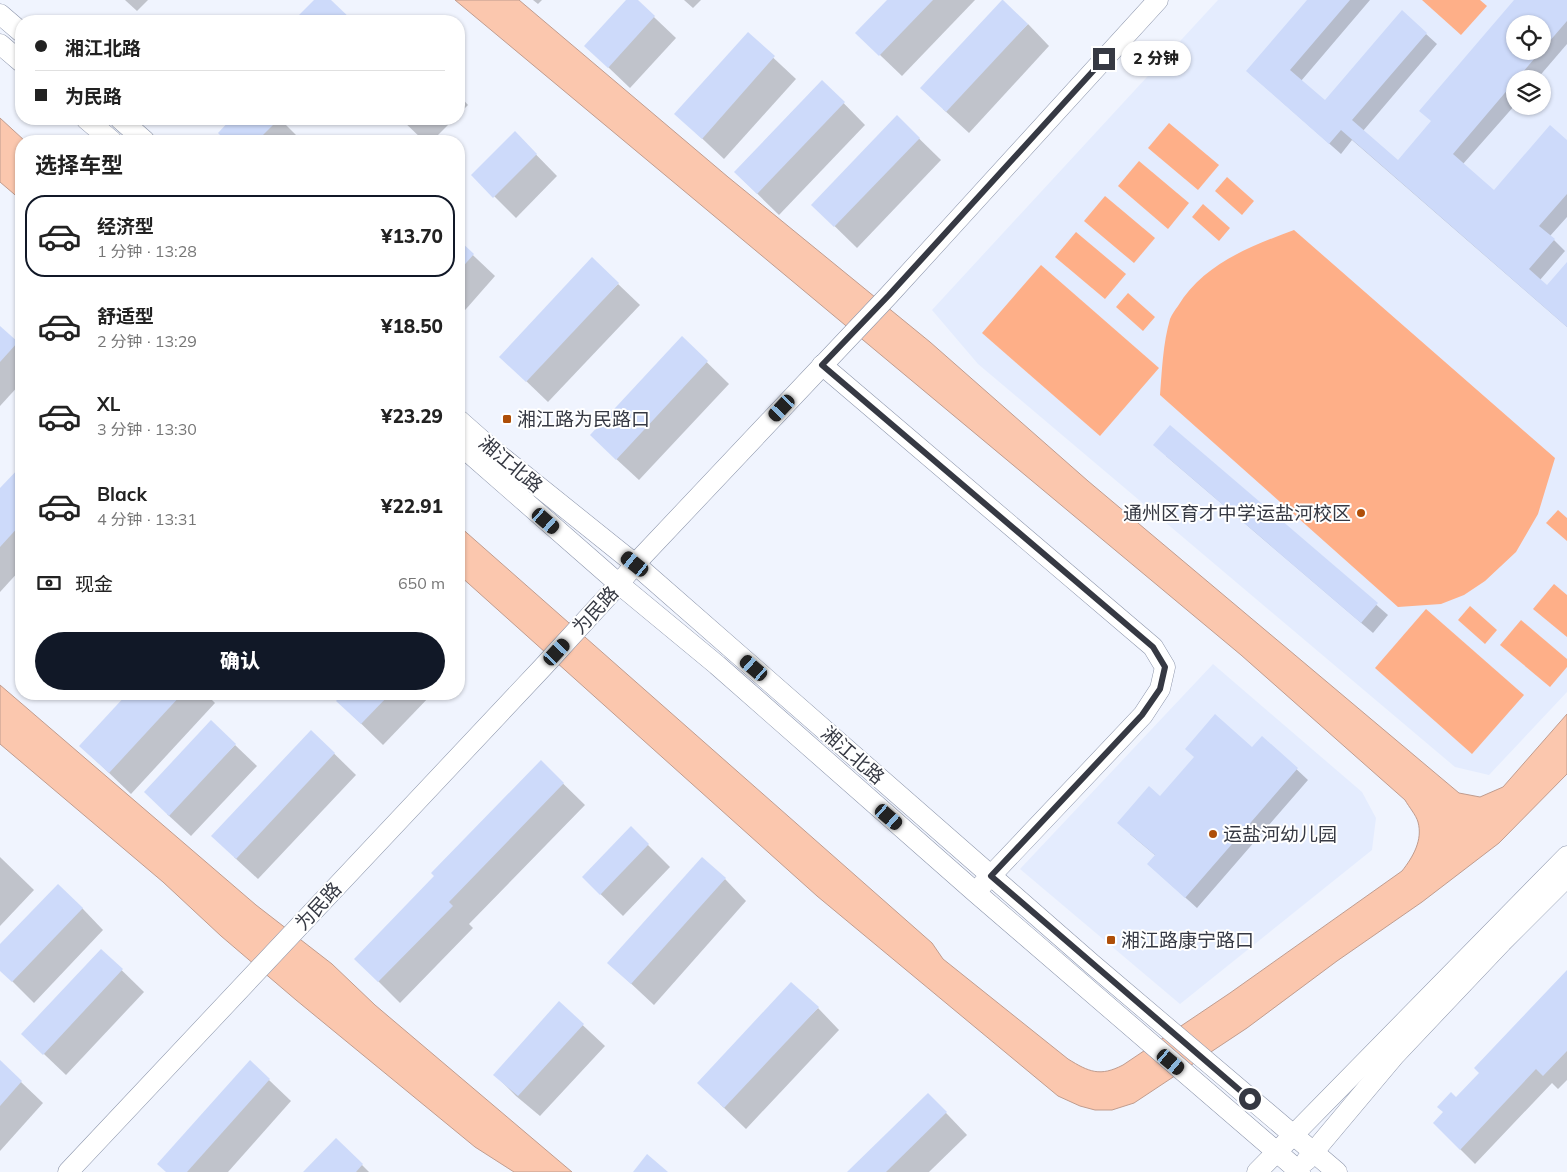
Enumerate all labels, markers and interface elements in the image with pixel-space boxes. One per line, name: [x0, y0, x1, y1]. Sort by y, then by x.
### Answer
map controls: [1506, 15, 1551, 115]
button: locate: [1506, 15, 1551, 60]
text: 湘江北路: [65, 36, 141, 60]
callout: 2 分钟: [1122, 42, 1192, 76]
route end: [1093, 48, 1115, 70]
text: 2 分钟: [1133, 48, 1179, 68]
button: layers: [1506, 70, 1551, 115]
text: 为民路: [65, 84, 122, 108]
text: 选择车型: [35, 151, 123, 179]
icon: car: [37, 214, 82, 259]
text: 经济型: [97, 214, 154, 238]
text: ¥13.70: [381, 224, 443, 248]
text: 1 分钟 · 13:28: [97, 241, 197, 261]
icon: car: [37, 304, 82, 349]
text: 舒适型: [97, 304, 154, 328]
text: ¥18.50: [381, 314, 443, 338]
text: 2 分钟 · 13:29: [97, 331, 197, 351]
text: XL: [97, 392, 120, 416]
car: [766, 392, 797, 424]
icon: car: [37, 394, 82, 439]
text: ¥23.29: [381, 404, 443, 428]
place label: 湘江路为民路口: [517, 407, 650, 431]
marker: 湘江路为民路口: [501, 413, 513, 425]
text: 3 分钟 · 13:30: [97, 419, 197, 439]
street label: 湘江北路: [474, 430, 548, 498]
text: Black: [97, 482, 147, 506]
icon: car: [37, 484, 82, 529]
text: ¥22.91: [381, 494, 443, 518]
place label: 通州区育才中学运盐河校区: [1123, 501, 1351, 525]
car: [529, 505, 562, 537]
marker: 通州区育才中学运盐河校区: [1355, 507, 1367, 519]
text: 4 分钟 · 13:31: [97, 509, 197, 529]
car: [618, 549, 651, 579]
icon: cash: [35, 569, 63, 597]
text: 现金: [75, 572, 113, 596]
text: 650 m: [398, 573, 445, 593]
street label: 为民路: [567, 581, 623, 639]
button: 确认: [35, 632, 445, 690]
car: [541, 636, 572, 668]
car: [737, 652, 770, 684]
street label: 湘江北路: [816, 721, 890, 789]
car: [872, 801, 905, 833]
place label: 运盐河幼儿园: [1223, 822, 1337, 846]
marker: 运盐河幼儿园: [1207, 828, 1219, 840]
street label: 为民路: [290, 877, 346, 935]
place label: 湘江路康宁路口: [1121, 928, 1254, 952]
marker: 湘江路康宁路口: [1105, 934, 1117, 946]
car: [1154, 1047, 1187, 1077]
route start: [1239, 1088, 1261, 1110]

